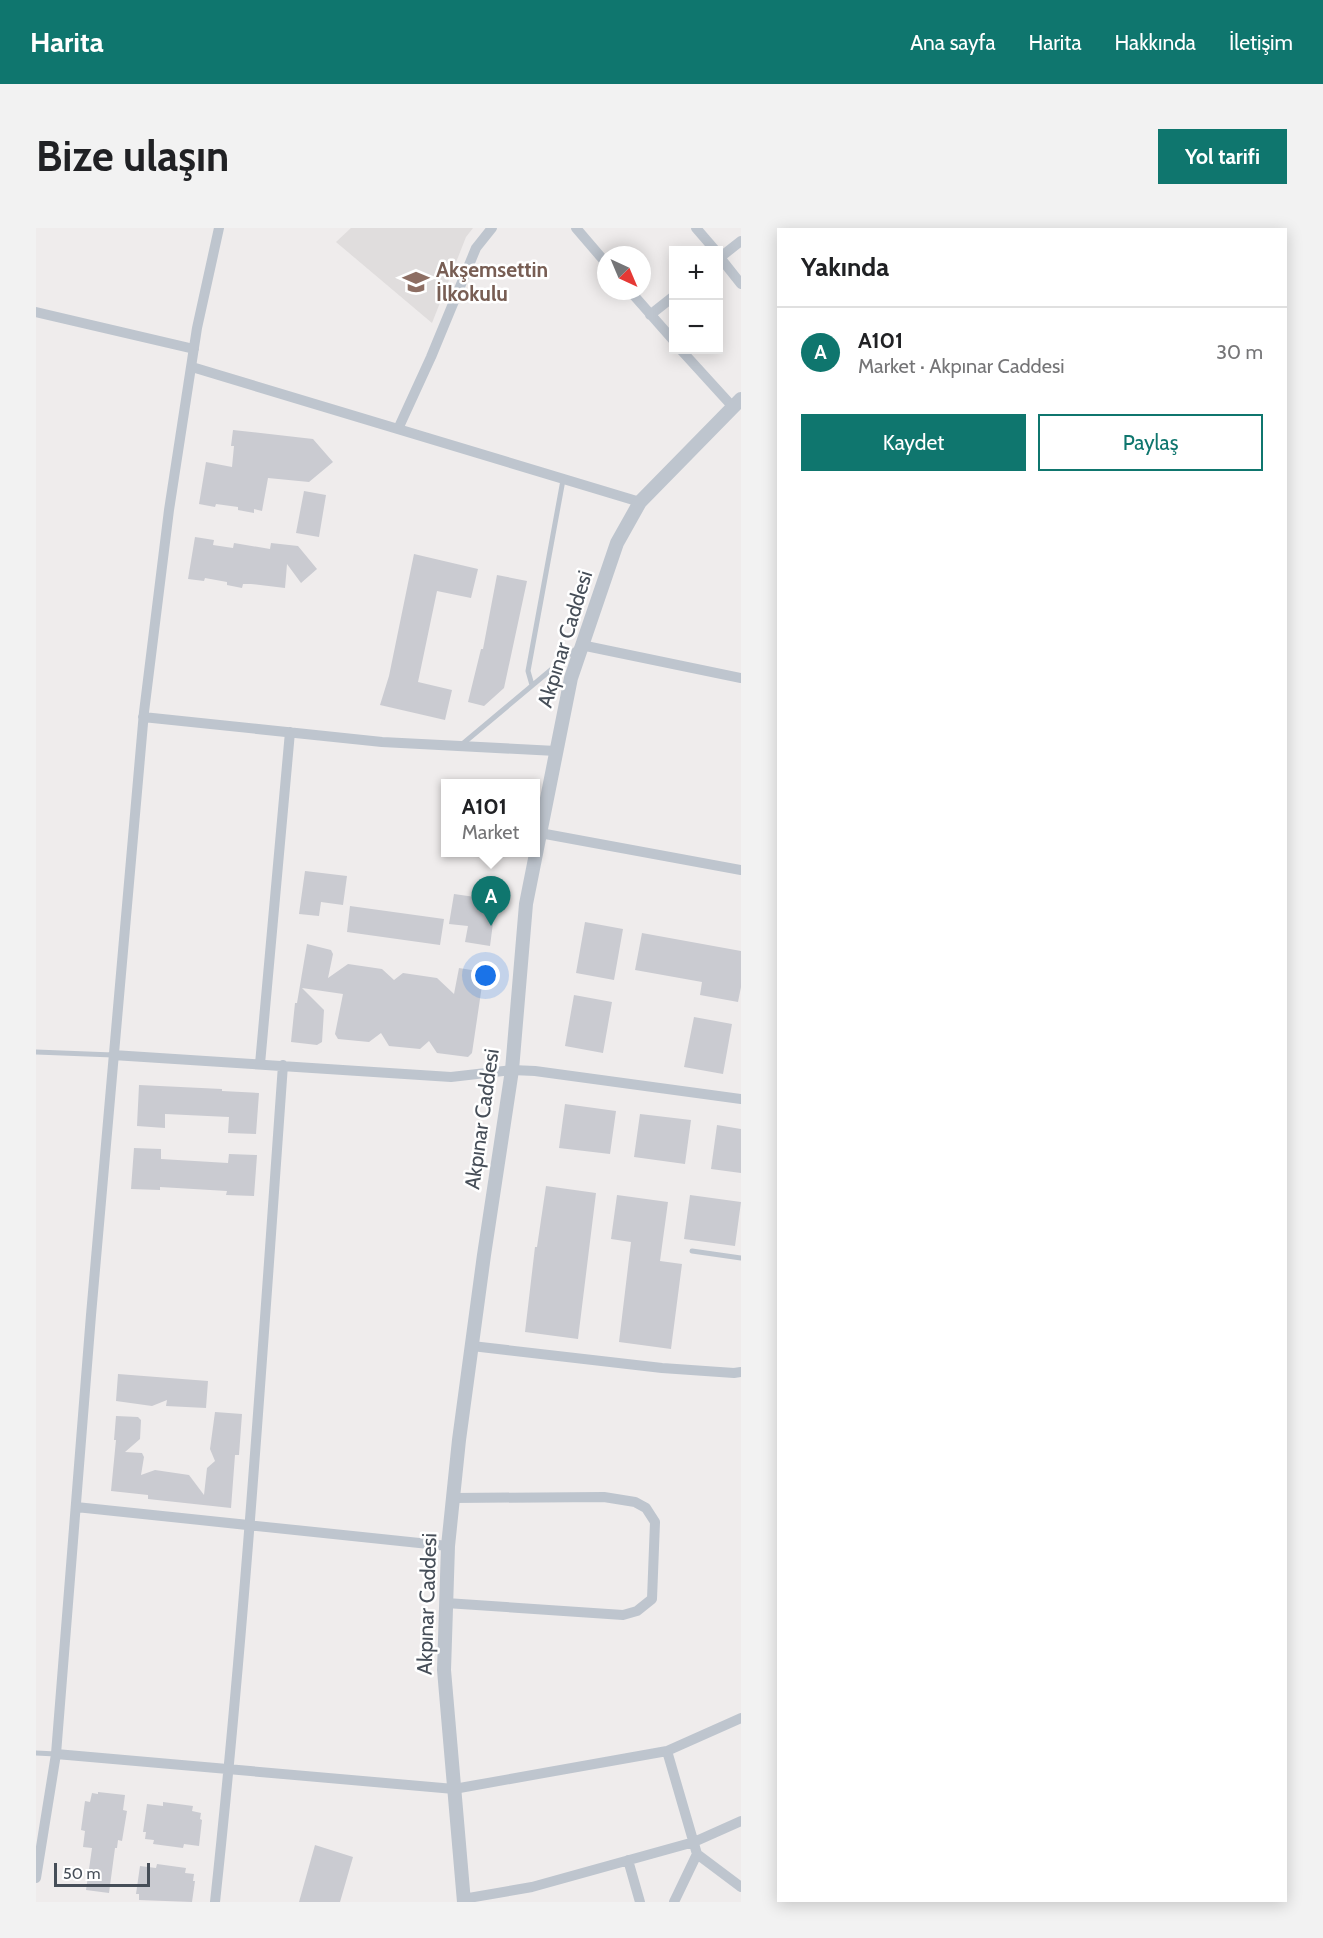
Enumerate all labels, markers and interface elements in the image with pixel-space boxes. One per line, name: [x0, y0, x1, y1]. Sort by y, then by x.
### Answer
text: Harita: [30, 25, 104, 59]
text: Ana sayfa: [910, 30, 996, 55]
text: Harita: [1029, 30, 1081, 55]
text: Hakkında: [1114, 30, 1196, 55]
text: İletişim: [1229, 30, 1293, 55]
button: Yol tarifi: [1158, 129, 1287, 184]
text: Bize ulaşın: [36, 130, 229, 182]
north arrow: [597, 246, 651, 300]
map controls: [669, 246, 723, 354]
button: +: [669, 246, 723, 300]
text: Yakında: [801, 251, 889, 283]
place label: Akşemsettin İlkokulu: [436, 257, 548, 306]
school or university icon: Akşemsettin İlkokulu: [401, 267, 431, 297]
button: −: [669, 300, 723, 354]
text: A101: [858, 327, 903, 354]
text: A: [814, 340, 827, 364]
text: 30 m: [1216, 340, 1263, 364]
text: Market · Akpınar Caddesi: [858, 354, 1064, 378]
button: Kaydet: [801, 414, 1026, 471]
button: Paylaş: [1038, 414, 1263, 471]
street label: Akpınar Caddesi: [532, 567, 597, 710]
popup: [441, 779, 540, 857]
text: A101: [462, 793, 507, 820]
text: Market: [462, 820, 519, 844]
pin: A: [472, 876, 510, 926]
your location: [471, 961, 500, 990]
street label: Akpınar Caddesi: [459, 1047, 504, 1191]
street label: Akpınar Caddesi: [412, 1533, 441, 1675]
scale bar: [54, 1860, 150, 1888]
text: 50 m: [63, 1864, 100, 1883]

